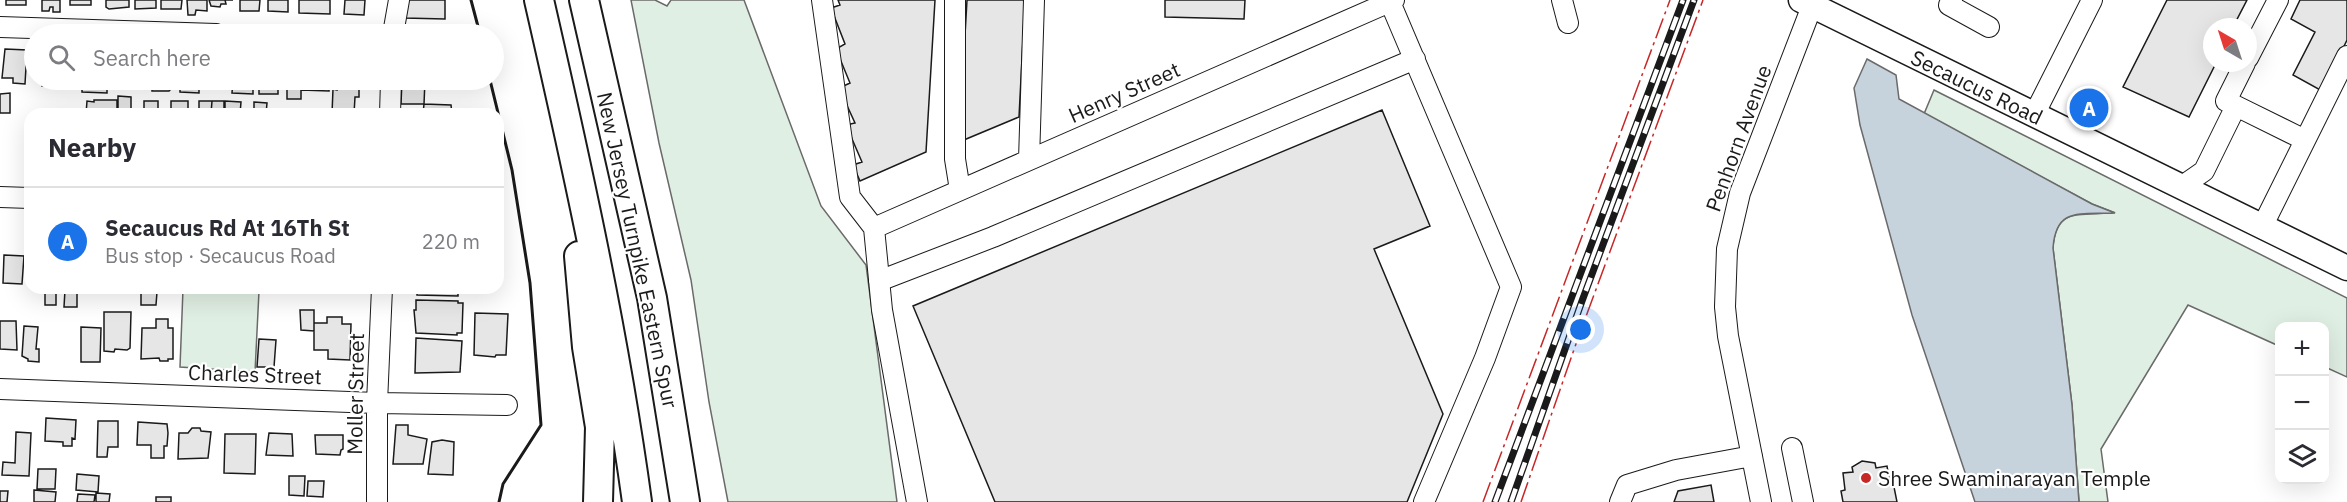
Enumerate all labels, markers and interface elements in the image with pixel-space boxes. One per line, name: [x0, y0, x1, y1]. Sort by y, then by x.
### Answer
north arrow: [2203, 18, 2257, 72]
search box: [24, 24, 504, 90]
icon: search: [45, 41, 78, 74]
text: Search here: [93, 43, 211, 72]
street label: Secaucus Road: [1906, 43, 2048, 131]
street label: Henry Street: [1064, 55, 1184, 129]
street label: Penhorn Avenue: [1698, 61, 1778, 215]
pin: A: [2070, 86, 2108, 130]
street label: New Jersey Turnpike Eastern Spur: [591, 89, 685, 411]
text: Nearby: [48, 130, 136, 164]
text: Secaucus Rd At 16Th St: [105, 213, 350, 242]
text: A: [61, 228, 74, 255]
text: 220 m: [422, 228, 480, 255]
text: Bus stop · Secaucus Road: [105, 242, 336, 269]
your location: [1566, 315, 1595, 344]
map controls: [2275, 322, 2329, 484]
button: +: [2275, 322, 2329, 376]
street label: Moller Street: [340, 333, 370, 455]
street label: Charles Street: [188, 358, 322, 390]
button: −: [2275, 376, 2329, 430]
button: layers: [2275, 430, 2329, 484]
place label: Shree Swaminarayan Temple: [1878, 464, 2151, 492]
marker: Shree Swaminarayan Temple: [1859, 471, 1873, 485]

